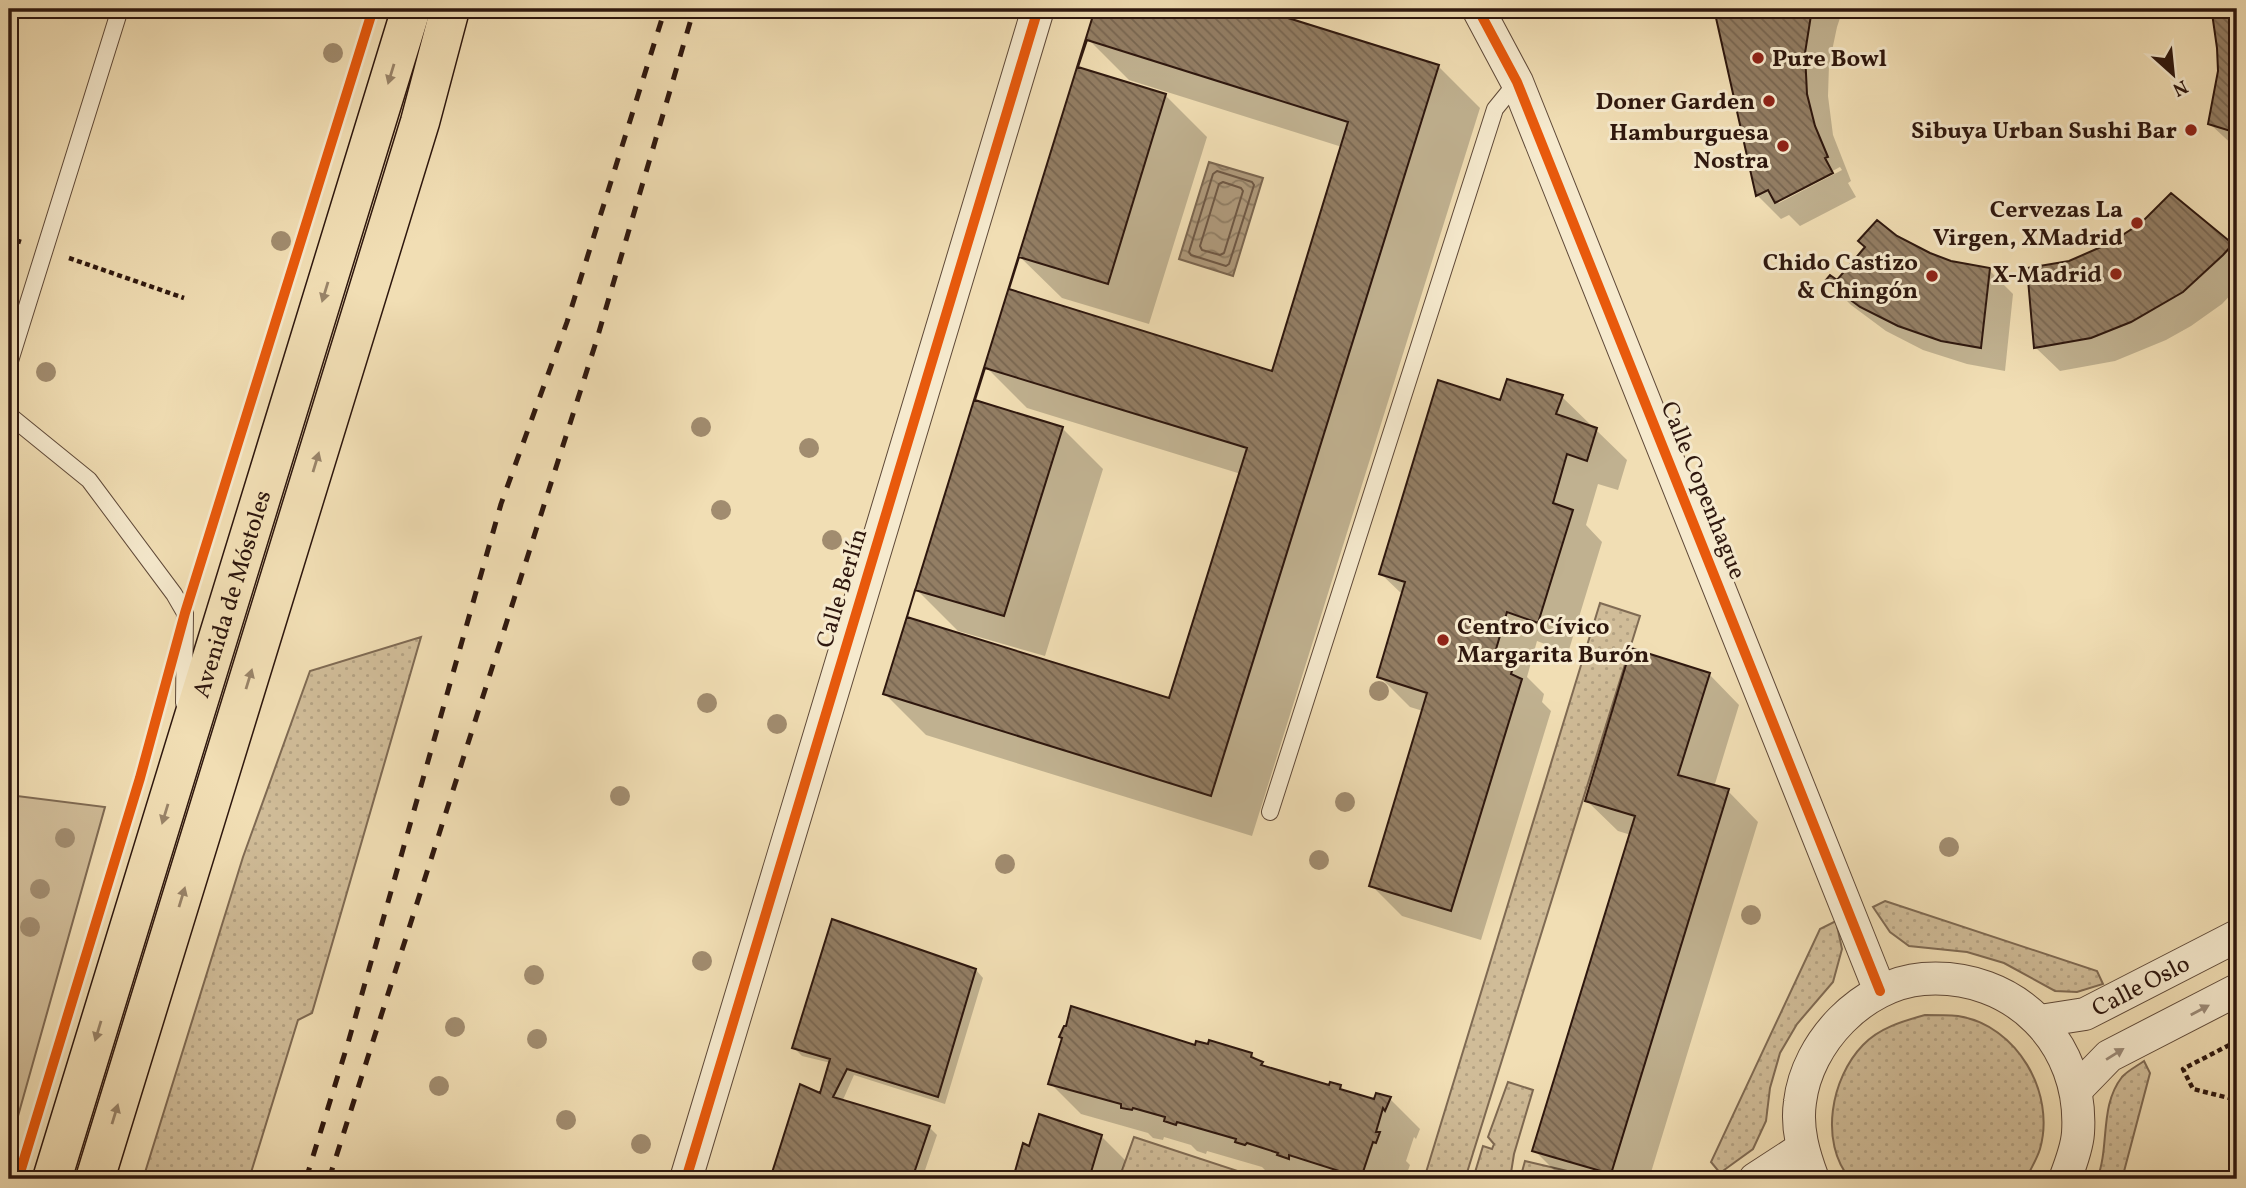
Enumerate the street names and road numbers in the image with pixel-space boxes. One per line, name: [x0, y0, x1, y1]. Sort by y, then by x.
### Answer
street label: Calle Copenhague: [1651, 397, 1753, 585]
street label: Avenida de Móstoles: [186, 487, 281, 702]
street label: Calle Berlín: [809, 525, 877, 652]
street label: Calle Oslo: [2087, 948, 2196, 1027]

